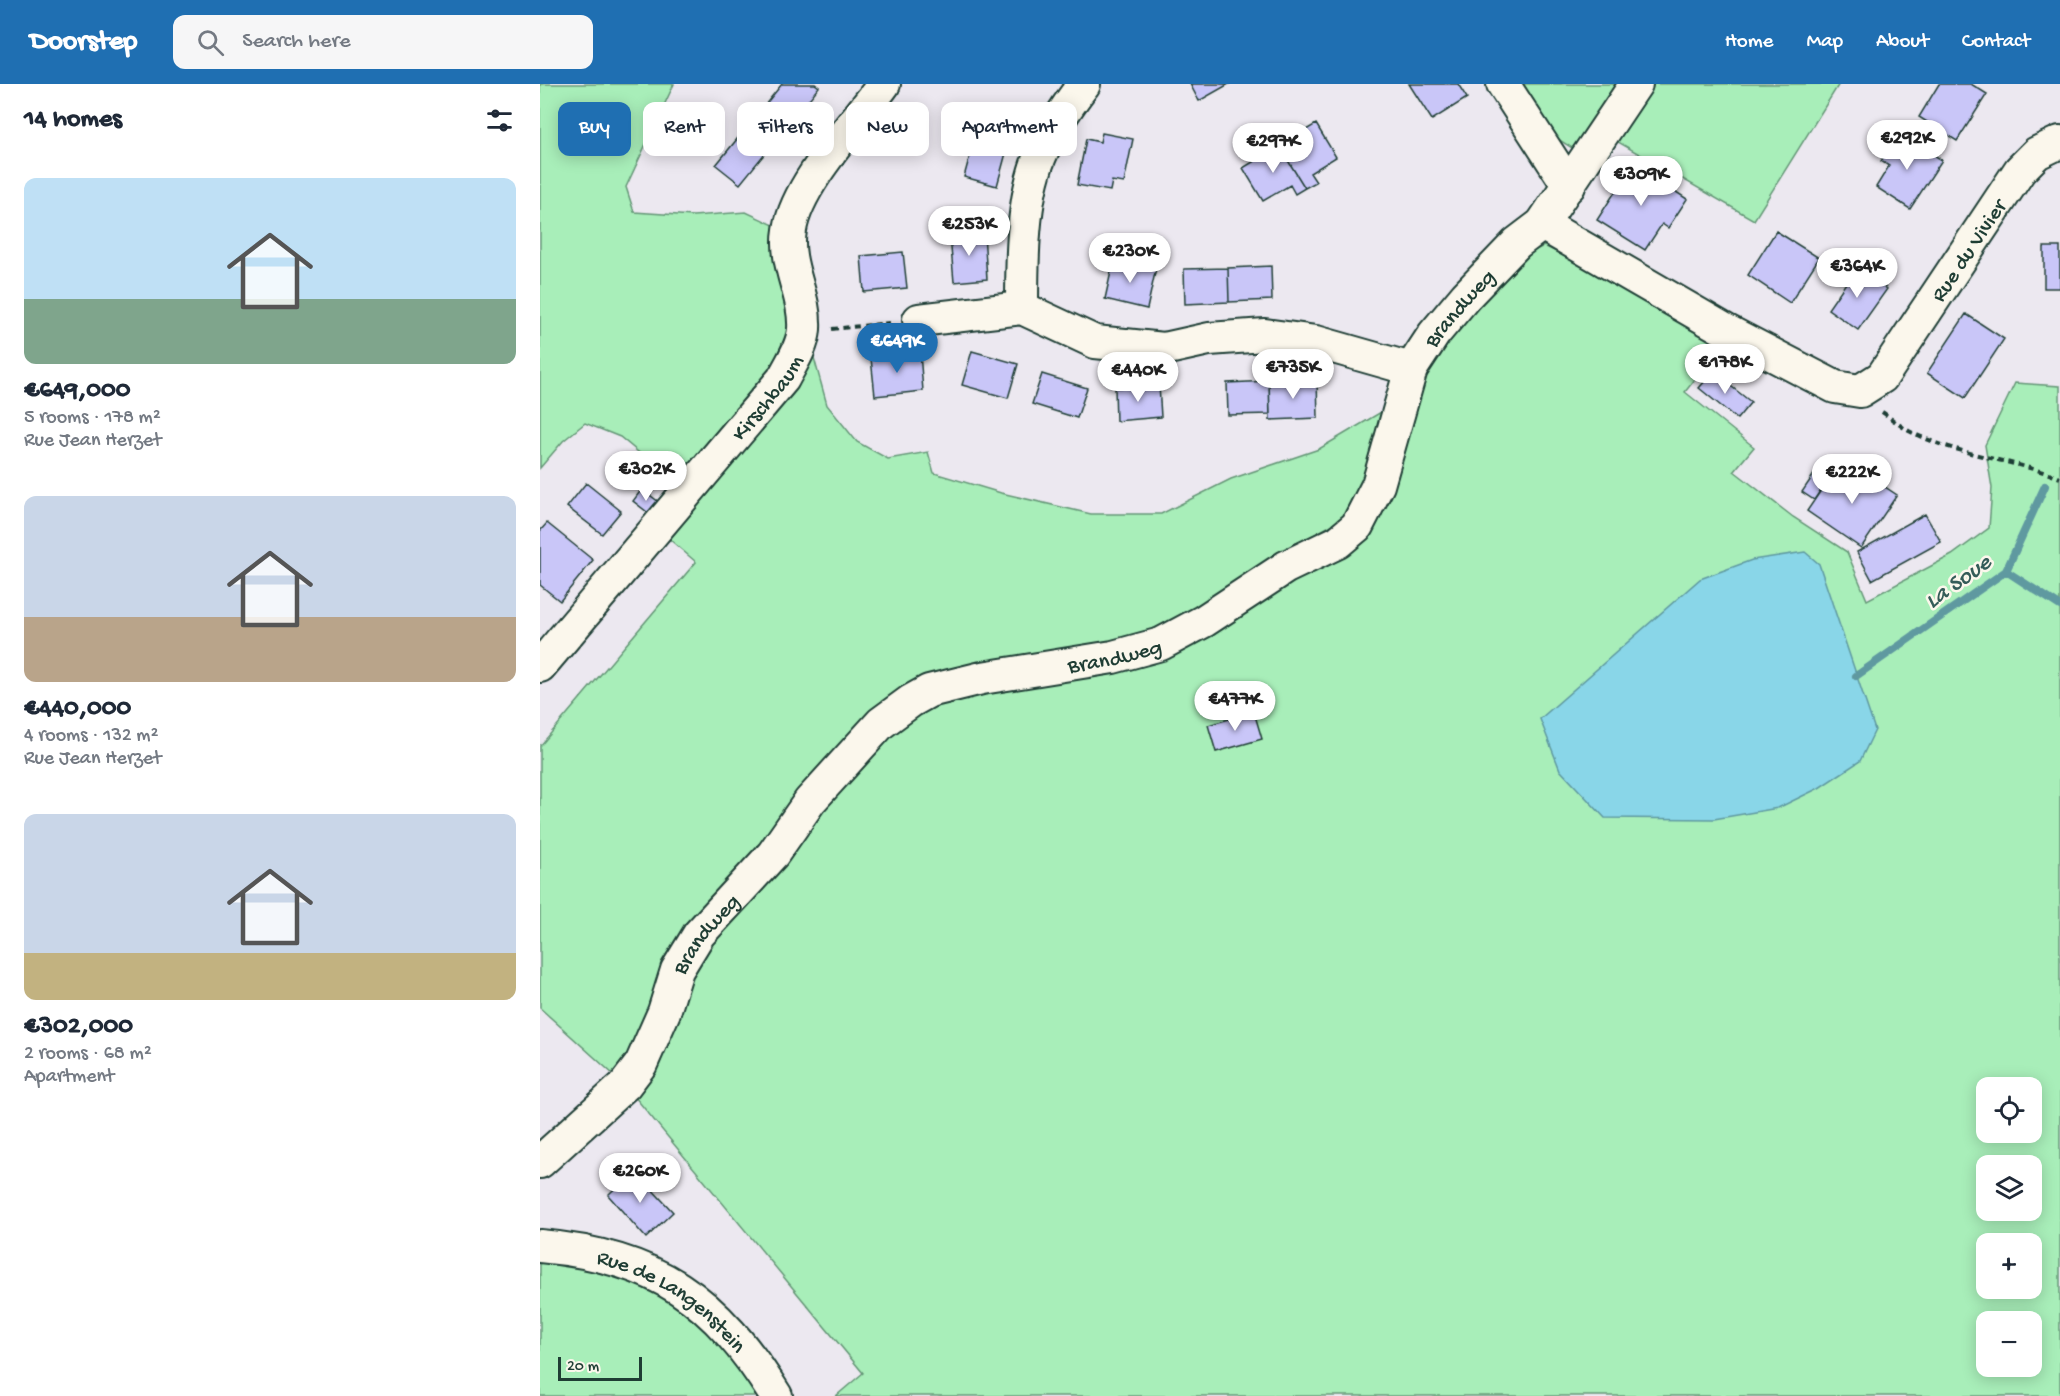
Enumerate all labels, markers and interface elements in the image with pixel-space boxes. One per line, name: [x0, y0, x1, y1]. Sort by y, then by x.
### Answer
search box: [173, 15, 593, 69]
text: Doorstep: [30, 26, 137, 59]
icon: search: [194, 26, 227, 59]
text: Search here: [242, 29, 351, 55]
text: Home: [1725, 30, 1773, 55]
text: Map: [1806, 30, 1843, 55]
text: About: [1876, 30, 1929, 55]
text: Contact: [1962, 30, 2030, 55]
chip: Buy: [558, 102, 631, 156]
chip: Rent: [643, 102, 725, 156]
chip: Filters: [737, 102, 834, 156]
chip: New: [846, 102, 929, 156]
chip: Apartment: [941, 102, 1077, 156]
icon: filters: [483, 104, 516, 137]
text: 14 homes: [24, 105, 122, 136]
pin: €292K: [1865, 120, 1949, 171]
pin: €297K: [1231, 123, 1315, 174]
text: €292K: [1881, 128, 1933, 151]
text: €297K: [1246, 131, 1300, 154]
pin: €309K: [1599, 156, 1683, 207]
text: €309K: [1614, 164, 1668, 187]
street label: Rue du Vivier: [1927, 194, 2015, 308]
pin: €253K: [927, 206, 1011, 257]
text: €253K: [942, 214, 996, 237]
icon: home: [216, 217, 324, 325]
pin: €230K: [1088, 233, 1172, 284]
text: €230K: [1103, 241, 1157, 264]
pin: €364K: [1815, 248, 1899, 299]
text: €364K: [1831, 256, 1883, 279]
street label: Brandweg: [1419, 265, 1502, 354]
pin: €649K: [855, 323, 939, 374]
text: €649K: [871, 331, 923, 354]
pin: €178K: [1683, 344, 1767, 395]
pin: €735K: [1251, 349, 1335, 400]
street label: Kirschbaum: [728, 351, 811, 447]
pin: €440K: [1096, 352, 1180, 403]
text: €178K: [1699, 352, 1751, 375]
text: €735K: [1266, 357, 1320, 380]
text: €440K: [1111, 360, 1165, 383]
text: €649,000: [24, 376, 130, 407]
text: 5 rooms · 178 m²: [24, 407, 161, 430]
text: Rue Jean Herzet: [24, 430, 161, 453]
pin: €302K: [604, 451, 688, 502]
pin: €222K: [1810, 454, 1894, 505]
text: €302K: [619, 459, 673, 482]
text: €222K: [1826, 462, 1878, 485]
icon: home: [216, 535, 324, 643]
water label: La Soue: [1920, 548, 1999, 617]
street label: Brandweg: [1065, 635, 1165, 681]
pin: €477K: [1193, 681, 1277, 732]
text: €477K: [1208, 689, 1262, 712]
text: €440,000: [24, 694, 131, 725]
text: 4 rooms · 132 m²: [24, 725, 158, 748]
text: Rue Jean Herzet: [24, 748, 161, 771]
icon: home: [216, 853, 324, 961]
street label: Brandweg: [668, 890, 747, 981]
text: €302,000: [24, 1012, 133, 1043]
text: 2 rooms · 68 m²: [24, 1043, 152, 1066]
text: Apartment: [24, 1066, 114, 1089]
map controls: [1976, 1077, 2042, 1377]
button: locate: [1976, 1077, 2042, 1143]
pin: €260K: [598, 1153, 682, 1204]
button: layers: [1976, 1155, 2042, 1221]
text: €260K: [613, 1161, 667, 1184]
button: +: [1976, 1233, 2042, 1299]
street label: Rue de Langenstein: [594, 1246, 751, 1360]
button: −: [1976, 1311, 2042, 1377]
scale bar: [558, 1354, 642, 1382]
text: 20 m: [567, 1358, 599, 1377]

